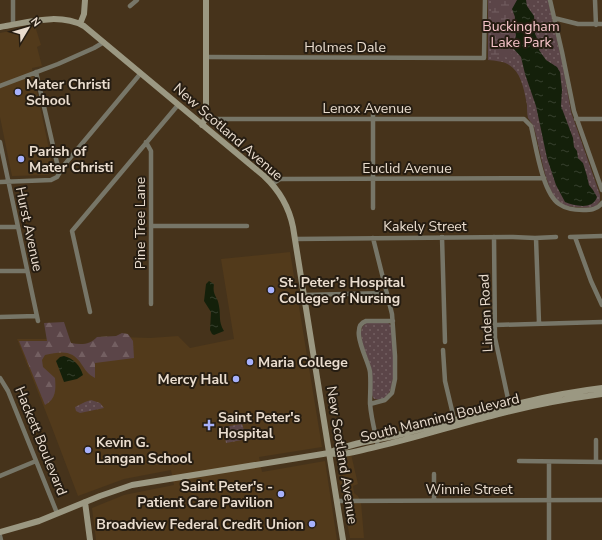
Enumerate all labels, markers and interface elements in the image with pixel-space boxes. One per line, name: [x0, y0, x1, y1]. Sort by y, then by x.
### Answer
north arrow: [8, 8, 48, 48]
text: N: [27, 14, 44, 30]
park label: Buckingham Lake Park: [482, 17, 560, 52]
street label: Holmes Dale: [304, 38, 386, 57]
place label: Mater Christi School: [26, 75, 110, 110]
street label: New Scotland Avenue: [169, 79, 287, 185]
marker: Mater Christi School: [13, 87, 23, 97]
street label: Lenox Avenue: [322, 99, 412, 118]
place label: Parish of Mater Christi: [29, 142, 113, 177]
marker: Parish of Mater Christi: [16, 154, 26, 164]
street label: Euclid Avenue: [362, 159, 452, 178]
street label: Pine Tree Lane: [131, 177, 150, 269]
street label: Hurst Avenue: [11, 185, 47, 273]
street label: Kakely Street: [383, 217, 467, 236]
place label: St. Peter’s Hospital College of Nursing: [279, 273, 405, 308]
street label: Linden Road: [474, 273, 498, 353]
marker: St. Peter’s Hospital College of Nursing: [266, 285, 276, 295]
place label: Maria College: [258, 353, 348, 372]
marker: Maria College: [245, 357, 255, 367]
place label: Mercy Hall: [158, 370, 229, 389]
marker: Mercy Hall: [231, 374, 241, 384]
street label: Hackett Boulevard: [10, 384, 72, 498]
street label: New Scotland Avenue: [322, 385, 362, 525]
street label: South Manning Boulevard: [359, 389, 521, 447]
place label: Saint Peter's Hospital: [218, 408, 301, 443]
marker: Saint Peter's Hospital: [203, 419, 215, 431]
place label: Kevin G. Langan School: [96, 433, 193, 468]
marker: Kevin G. Langan School: [83, 445, 93, 455]
place label: Saint Peter's - Patient Care Pavilion: [137, 477, 273, 512]
street label: Winnie Street: [425, 480, 513, 499]
marker: Saint Peter's - Patient Care Pavilion: [276, 489, 286, 499]
place label: Broadview Federal Credit Union: [96, 515, 304, 534]
marker: Broadview Federal Credit Union: [307, 519, 317, 529]

